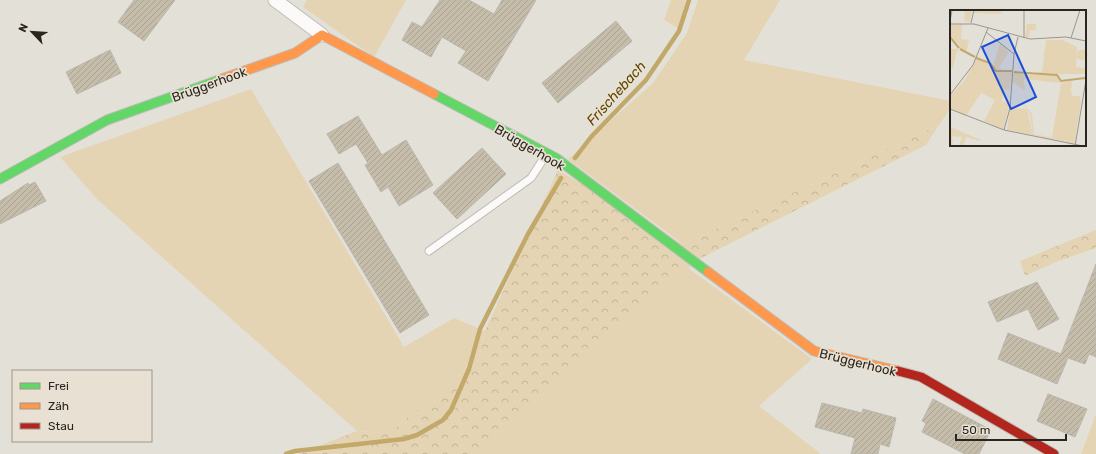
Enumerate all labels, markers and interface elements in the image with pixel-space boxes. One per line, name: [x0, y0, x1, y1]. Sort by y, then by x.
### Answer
inset map: [950, 10, 1086, 146]
north arrow: [12, 12, 52, 52]
text: N: [16, 22, 31, 34]
water label: Frischebach: [583, 58, 650, 129]
street label: Brüggerhook: [170, 64, 249, 106]
street label: Brüggerhook: [491, 121, 568, 175]
street label: Brüggerhook: [818, 346, 898, 380]
legend: [12, 370, 152, 442]
text: Frei: [48, 379, 69, 393]
text: Zäh: [48, 399, 69, 413]
scale bar: [956, 416, 1066, 442]
text: Stau: [48, 419, 74, 433]
text: 50 m: [962, 423, 990, 437]

